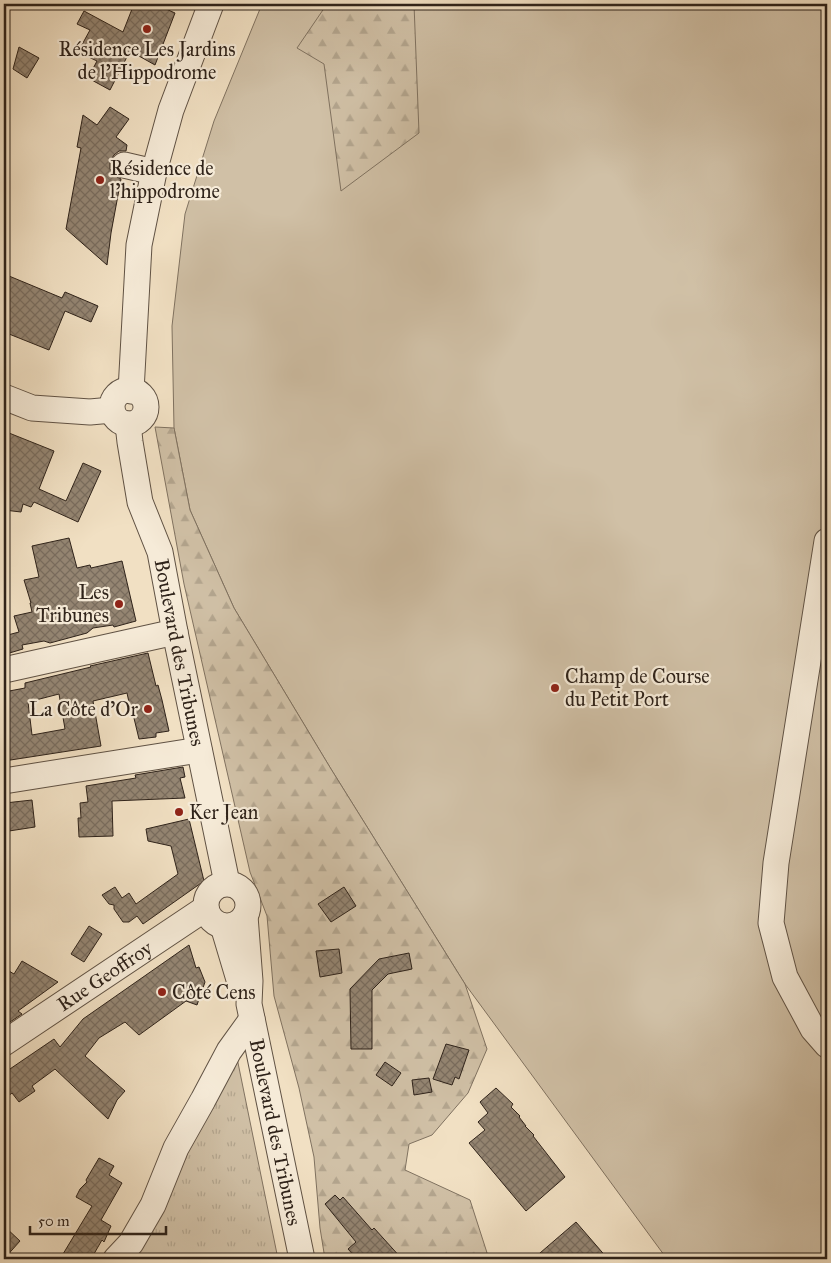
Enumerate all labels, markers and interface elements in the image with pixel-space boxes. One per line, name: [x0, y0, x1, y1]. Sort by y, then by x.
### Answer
marker: Résidence Les Jardins de l'Hippodrome: [141, 23, 153, 35]
place label: Résidence Les Jardins de l'Hippodrome: [58, 37, 236, 84]
place label: Résidence de l'hippodrome: [110, 156, 220, 203]
marker: Résidence de l'hippodrome: [94, 174, 106, 186]
street label: Boulevard des Tribunes: [149, 557, 210, 748]
place label: Les Tribunes: [36, 580, 109, 627]
marker: Les Tribunes: [113, 598, 125, 610]
place label: Champ de Course du Petit Port: [565, 664, 710, 711]
marker: Champ de Course du Petit Port: [549, 682, 561, 694]
place label: La Côte d'Or: [29, 697, 138, 721]
marker: La Côte d'Or: [142, 703, 154, 715]
place label: Ker Jean: [189, 800, 259, 825]
marker: Ker Jean: [173, 806, 185, 818]
street label: Rue Geoffroy: [53, 935, 157, 1016]
place label: Côté Cens: [172, 980, 256, 1004]
marker: Côté Cens: [156, 986, 168, 998]
street label: Boulevard des Tribunes: [244, 1036, 307, 1228]
scale bar: [30, 1203, 166, 1235]
text: 50 m: [38, 1212, 70, 1230]

